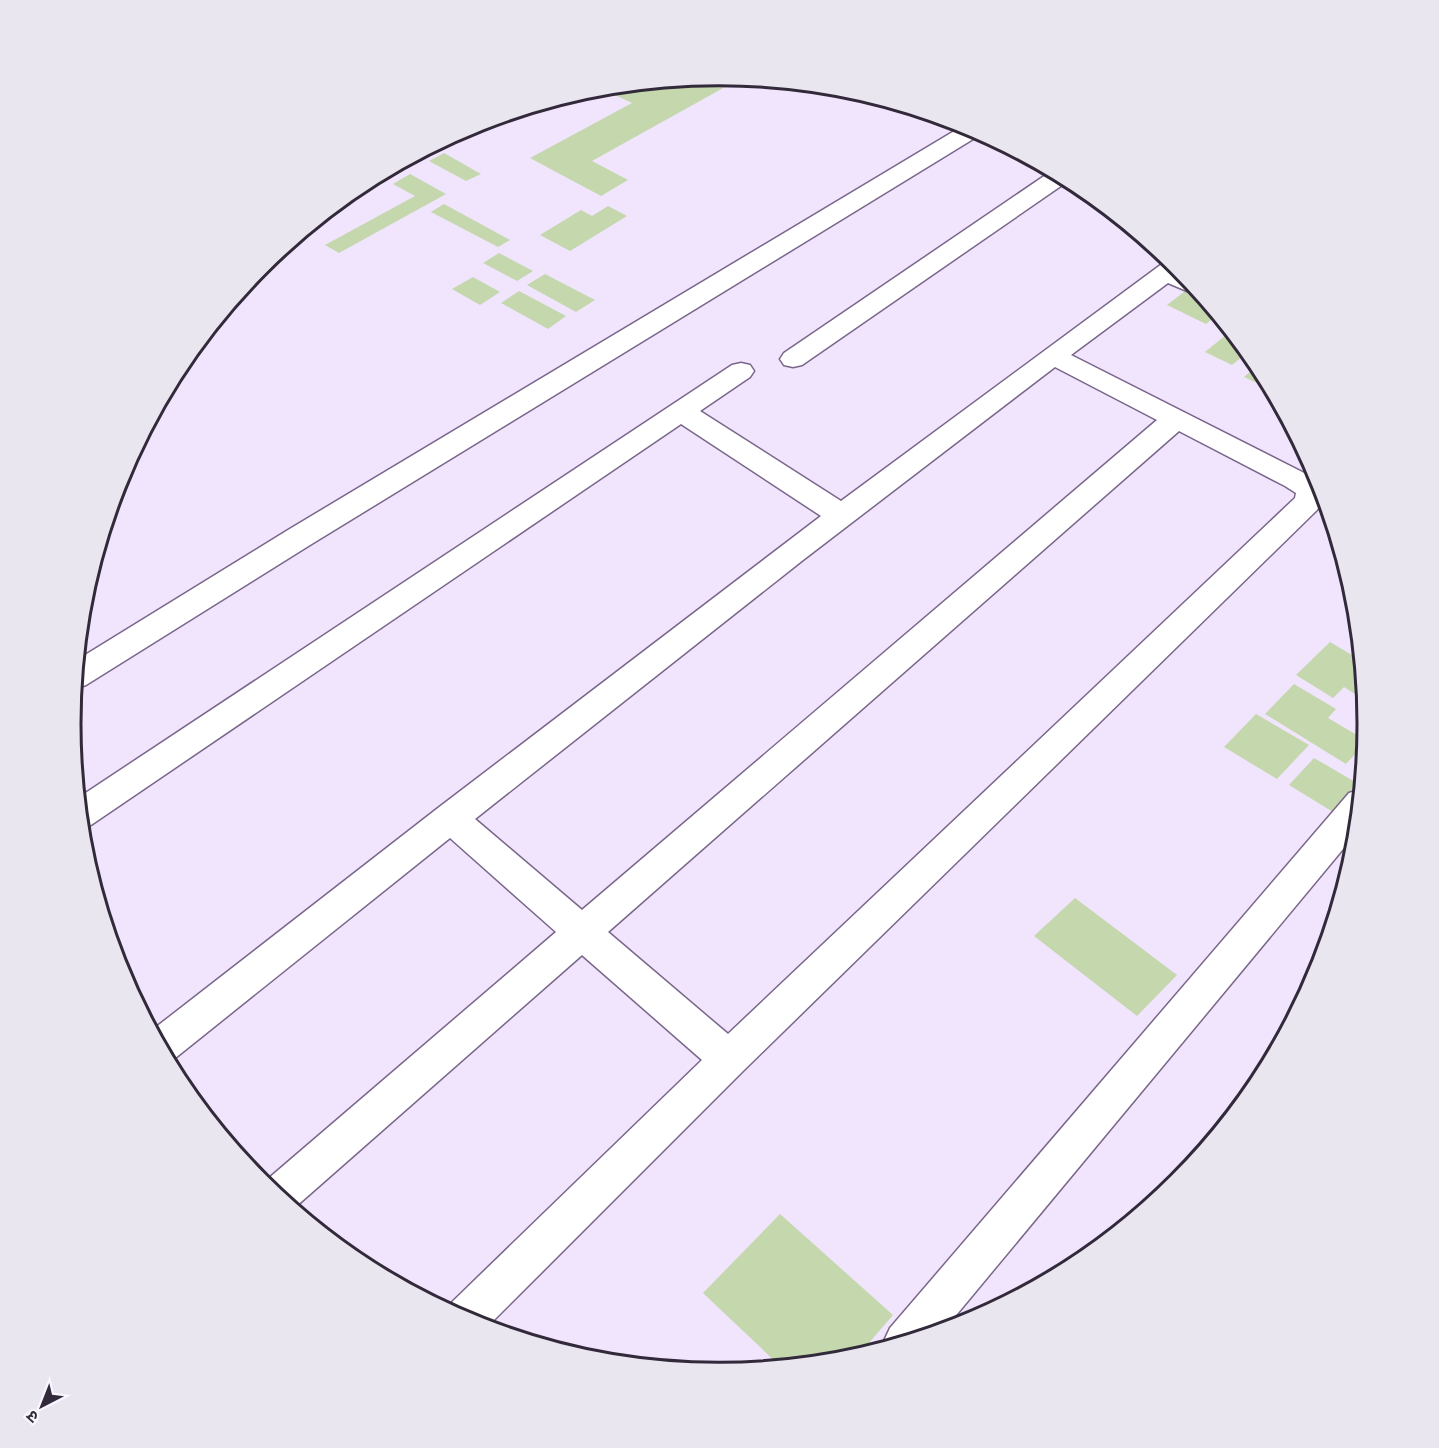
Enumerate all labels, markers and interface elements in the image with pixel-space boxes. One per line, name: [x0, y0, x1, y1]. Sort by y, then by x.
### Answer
north arrow: [12, 1376, 72, 1436]
text: उ: [21, 1405, 43, 1428]

